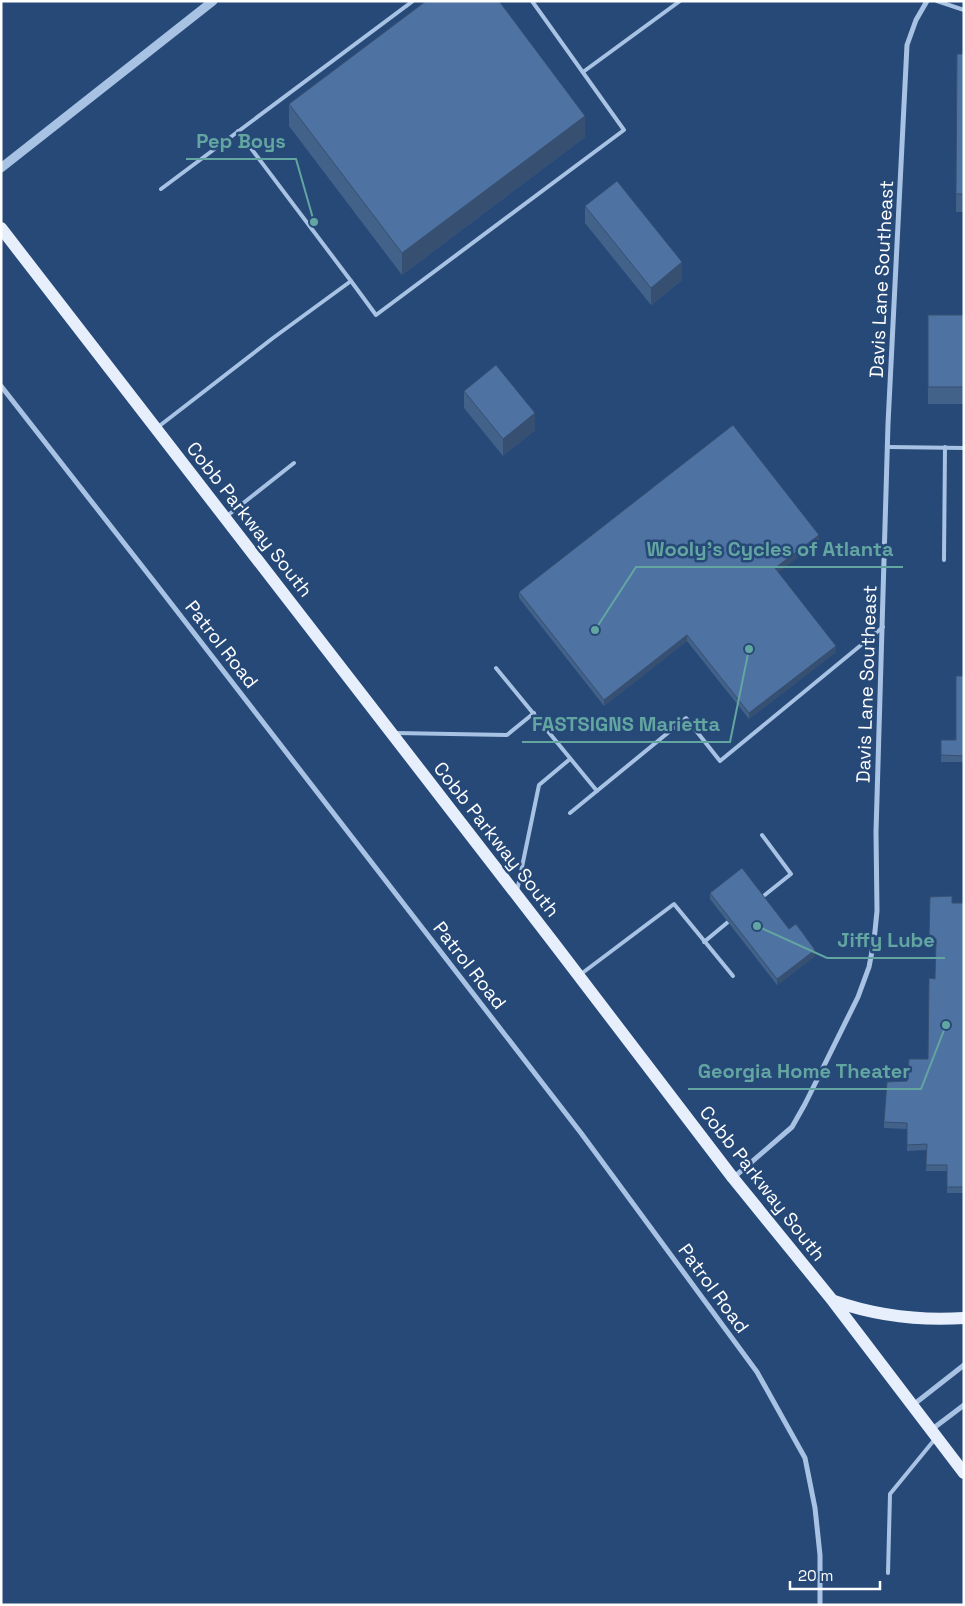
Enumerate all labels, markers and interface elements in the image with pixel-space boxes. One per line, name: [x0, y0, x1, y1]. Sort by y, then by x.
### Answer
callout: Pep Boys: [186, 124, 296, 159]
text: Pep Boys: [196, 128, 286, 154]
street label: Davis Lane Southeast: [864, 180, 899, 379]
street label: Cobb Parkway South: [181, 437, 318, 602]
callout: Wooly's Cycles of Atlanta: [636, 532, 903, 567]
text: Wooly's Cycles of Atlanta: [647, 536, 894, 562]
street label: Davis Lane Southeast: [851, 585, 882, 783]
street label: Patrol Road: [179, 595, 264, 693]
callout: FASTSIGNS Marietta: [522, 707, 730, 742]
text: FASTSIGNS Marietta: [532, 711, 720, 737]
street label: Cobb Parkway South: [428, 757, 565, 922]
street label: Patrol Road: [427, 916, 512, 1014]
callout: Jiffy Lube: [827, 923, 945, 958]
text: Jiffy Lube: [837, 927, 935, 953]
callout: Georgia Home Theater: [688, 1054, 921, 1089]
text: Georgia Home Theater: [698, 1058, 910, 1084]
street label: Cobb Parkway South: [694, 1101, 831, 1266]
street label: Patrol Road: [673, 1238, 755, 1338]
scale bar: [790, 1558, 880, 1590]
text: 20 m: [798, 1566, 833, 1585]

